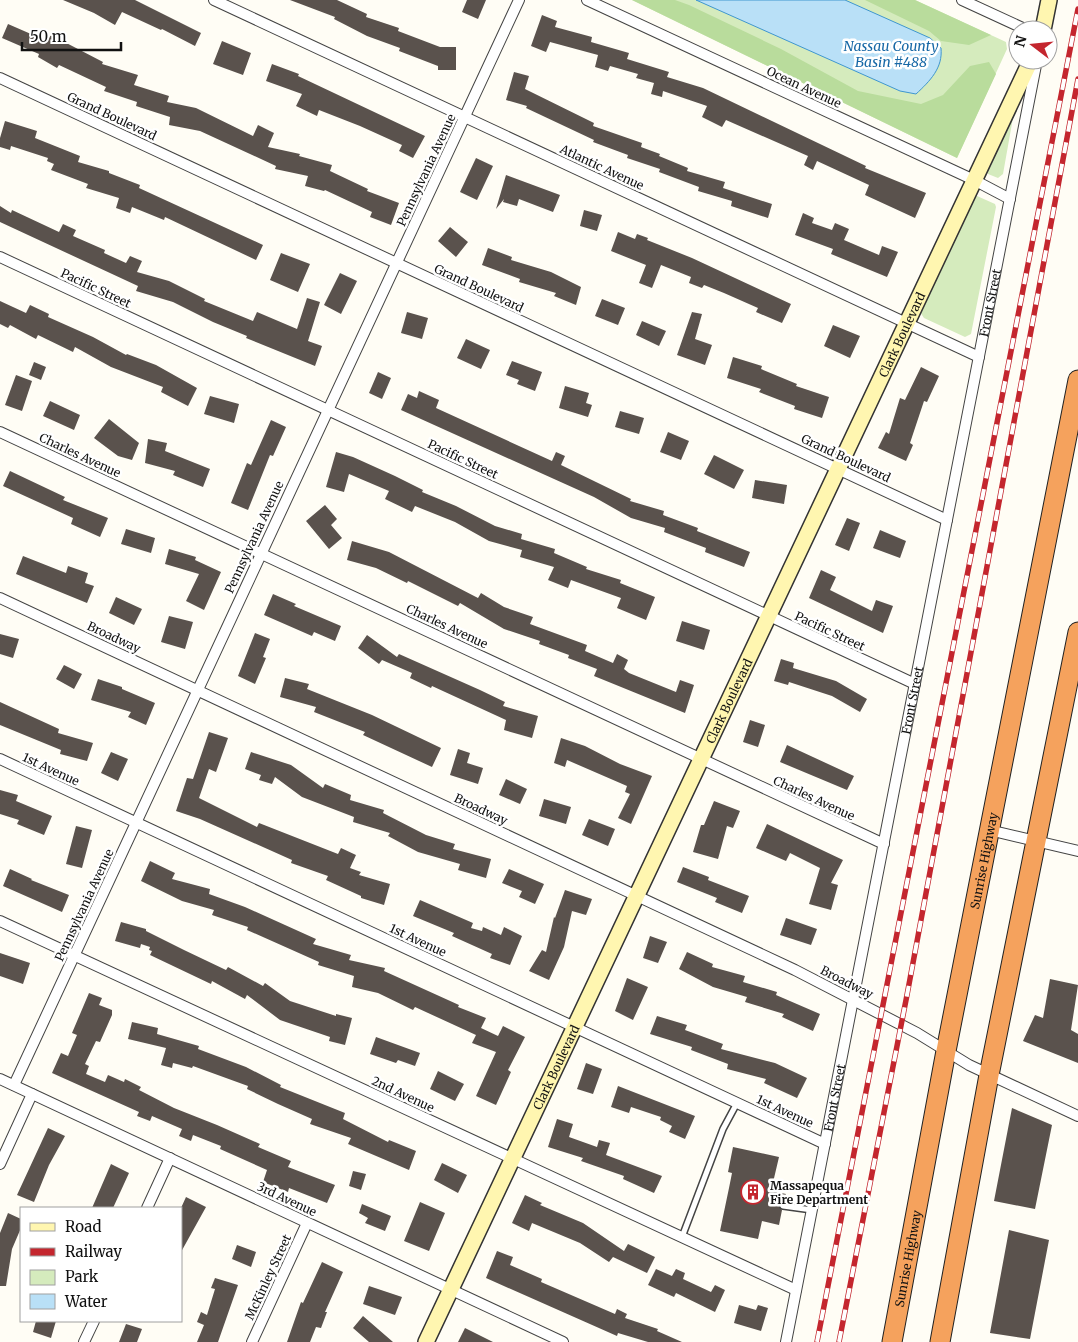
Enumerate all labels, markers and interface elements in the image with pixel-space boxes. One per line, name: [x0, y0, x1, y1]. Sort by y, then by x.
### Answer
scale bar: [22, 20, 121, 52]
north arrow: [1008, 20, 1058, 70]
text: 50 m: [30, 27, 67, 46]
text: N: [1010, 34, 1031, 49]
water label: Nassau County Basin #488: [843, 37, 939, 71]
street label: Ocean Avenue: [764, 63, 844, 111]
street label: Grand Boulevard: [65, 89, 159, 143]
street label: Pennsylvania Avenue: [393, 111, 459, 229]
street label: Atlantic Avenue: [557, 141, 646, 193]
street label: Grand Boulevard: [432, 261, 526, 315]
street label: Pacific Street: [59, 265, 134, 311]
street label: Front Street: [976, 267, 1004, 338]
street label: Clark Boulevard: [875, 290, 928, 379]
street label: Charles Avenue: [37, 430, 123, 480]
street label: Grand Boulevard: [799, 431, 893, 485]
street label: Pacific Street: [426, 436, 501, 482]
street label: Pennsylvania Avenue: [221, 478, 287, 596]
street label: Charles Avenue: [404, 601, 490, 651]
street label: Pacific Street: [793, 608, 868, 654]
street label: Broadway: [85, 618, 143, 656]
street label: Clark Boulevard: [702, 656, 755, 746]
street label: Front Street: [898, 665, 926, 735]
street label: 1st Avenue: [20, 749, 82, 789]
street label: Charles Avenue: [771, 773, 857, 823]
street label: Broadway: [452, 790, 510, 828]
street label: Sunrise Highway: [967, 811, 1000, 910]
street label: Pennsylvania Avenue: [51, 846, 117, 964]
street label: 1st Avenue: [387, 920, 449, 960]
street label: Broadway: [818, 962, 876, 1002]
street label: Clark Boulevard: [529, 1022, 582, 1112]
street label: Front Street: [820, 1062, 848, 1133]
street label: 2nd Avenue: [369, 1073, 437, 1115]
street label: 1st Avenue: [754, 1091, 816, 1131]
place label: Massapequa Fire Department: [770, 1178, 868, 1207]
street label: 3rd Avenue: [255, 1179, 319, 1219]
building icon: Massapequa Fire Department: [740, 1179, 766, 1205]
legend: [20, 1207, 182, 1322]
street label: Sunrise Highway: [891, 1209, 924, 1308]
text: Road: [65, 1217, 101, 1236]
street label: McKinley Street: [242, 1232, 294, 1322]
text: Railway: [65, 1242, 122, 1261]
text: Park: [65, 1267, 99, 1286]
text: Water: [64, 1292, 108, 1311]

